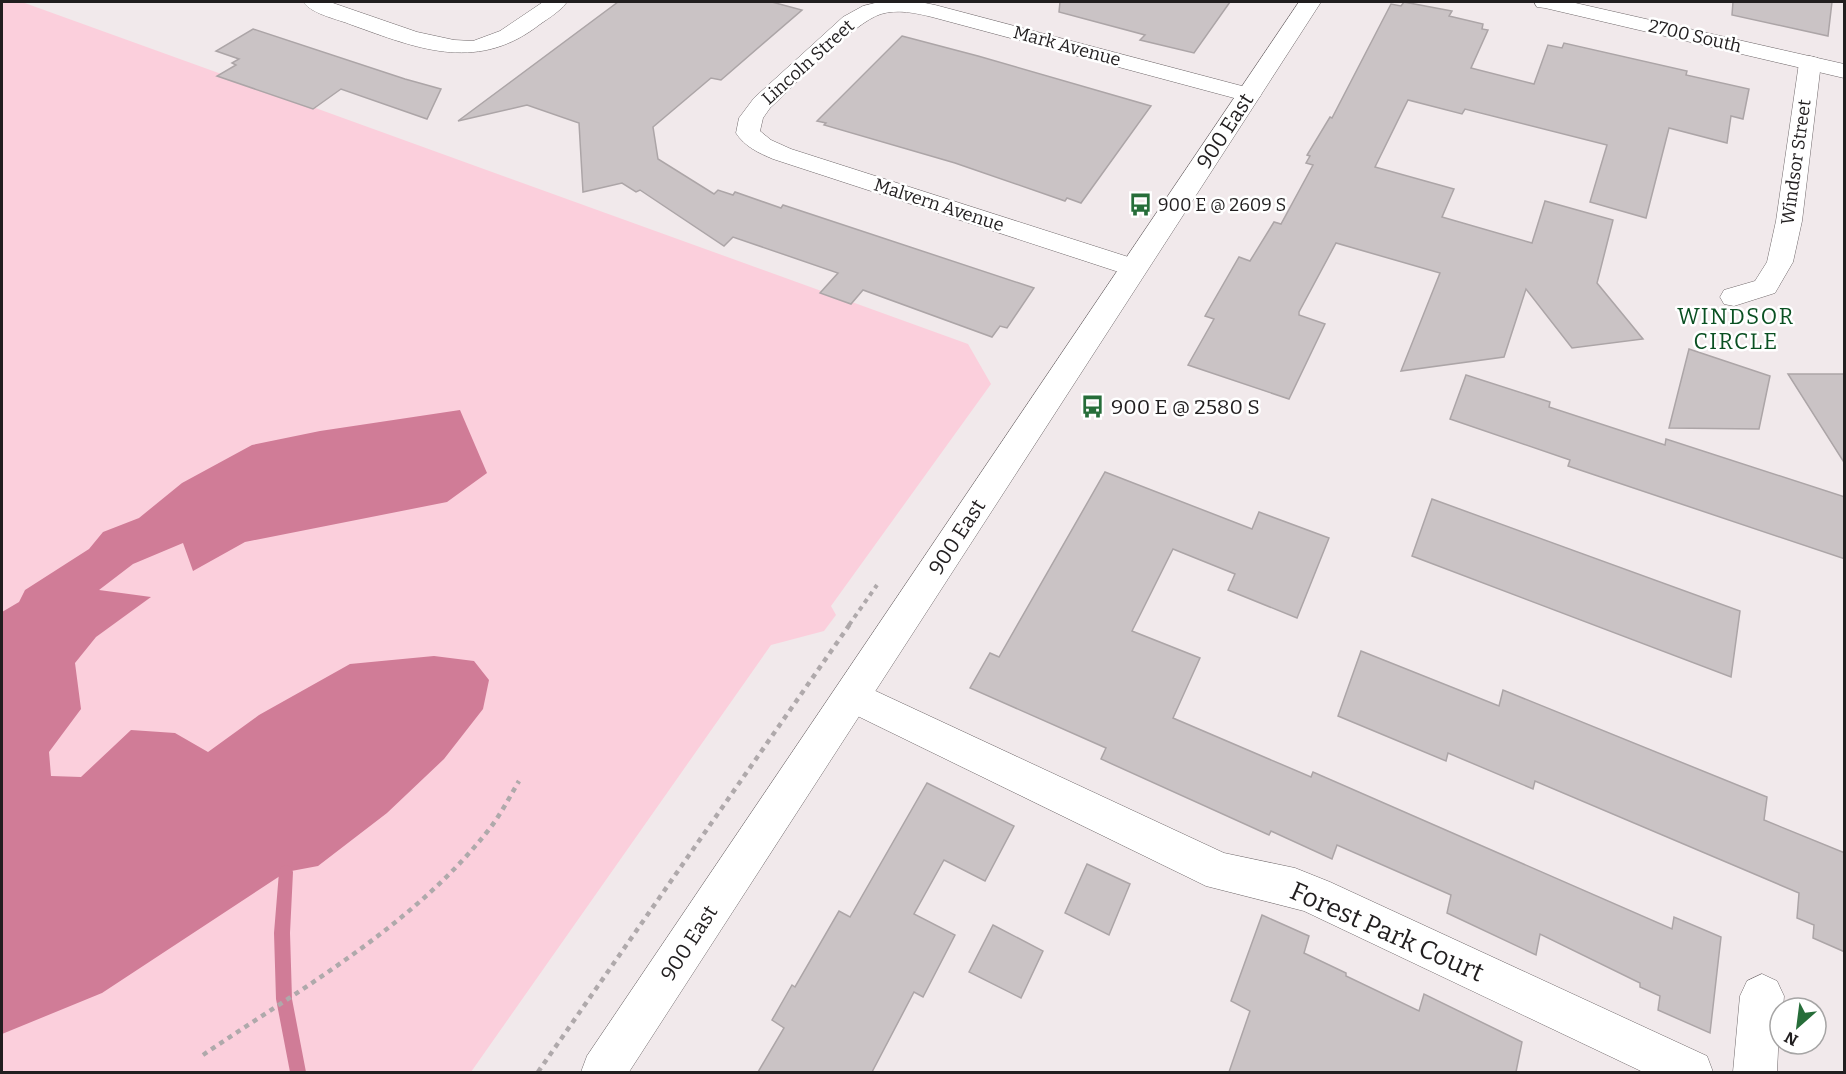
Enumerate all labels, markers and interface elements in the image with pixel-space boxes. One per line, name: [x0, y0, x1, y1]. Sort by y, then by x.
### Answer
street label: Lincoln Street: [757, 14, 859, 109]
street label: 2700 South: [1646, 15, 1744, 57]
street label: Mark Avenue: [1011, 21, 1123, 71]
street label: 900 East: [1191, 88, 1259, 174]
street label: Windsor Street: [1776, 97, 1816, 226]
street label: Malvern Avenue: [871, 174, 1007, 236]
bus stop icon: 900 E @ 2609 S: [1127, 192, 1153, 218]
place label: 900 E @ 2609 S: [1158, 194, 1286, 216]
district label: WINDSOR CIRCLE: [1677, 303, 1795, 355]
bus stop icon: 900 E @ 2580 S: [1080, 394, 1106, 420]
place label: 900 E @ 2580 S: [1111, 394, 1260, 420]
street label: 900 East: [923, 494, 991, 580]
street label: Forest Park Court: [1285, 875, 1489, 989]
street label: 900 East: [655, 900, 723, 986]
north arrow: [1768, 996, 1828, 1056]
text: N: [1781, 1028, 1801, 1050]

